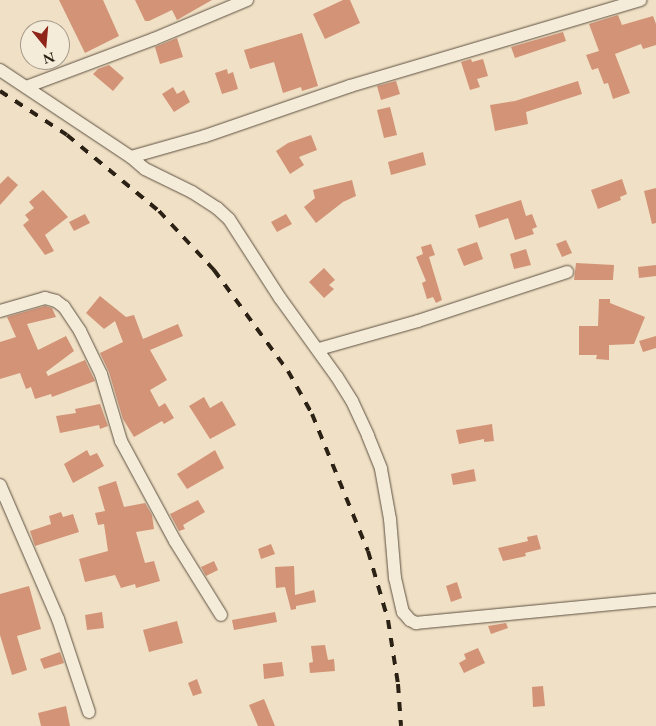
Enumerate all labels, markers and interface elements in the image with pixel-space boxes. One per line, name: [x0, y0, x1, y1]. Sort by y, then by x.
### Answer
north arrow: [20, 20, 70, 70]
text: N: [41, 48, 57, 69]

